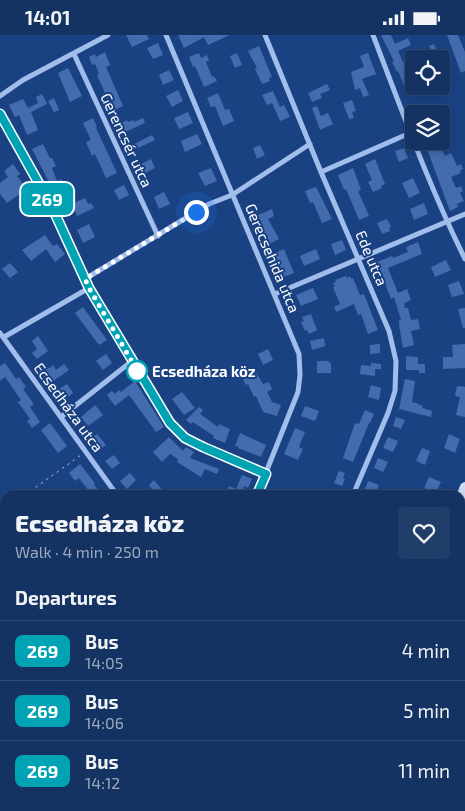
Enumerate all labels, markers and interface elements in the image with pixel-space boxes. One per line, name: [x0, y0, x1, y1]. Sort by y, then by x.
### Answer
text: 14:01: [25, 6, 70, 29]
map controls: [405, 50, 450, 150]
button: locate: [405, 50, 450, 95]
street label: Gerencsér utca: [97, 90, 157, 190]
button: layers: [405, 105, 450, 150]
line badge: 269: [18, 183, 76, 215]
text: 269: [31, 188, 63, 210]
your location: [184, 200, 209, 225]
street label: Gerecsehida utca: [242, 201, 304, 315]
street label: Ede utca: [352, 228, 392, 288]
street label: Ecsedháza utca: [31, 359, 107, 455]
marker: Ecsedháza köz: [126, 360, 148, 382]
place label: Ecsedháza köz: [152, 362, 256, 380]
button: heart: [398, 507, 450, 559]
text: Ecsedháza köz: [15, 508, 184, 537]
text: Walk · 4 min · 250 m: [15, 542, 159, 561]
text: Departures: [15, 586, 117, 609]
text: Bus: [85, 630, 119, 653]
text: 4 min: [402, 639, 450, 662]
text: 269: [27, 640, 58, 662]
text: 14:05: [85, 653, 123, 672]
text: Bus: [85, 690, 119, 713]
text: 5 min: [403, 699, 450, 722]
text: 269: [27, 700, 58, 722]
text: 14:06: [85, 713, 124, 732]
text: Bus: [85, 750, 119, 773]
text: 11 min: [398, 759, 450, 782]
text: 269: [27, 760, 58, 782]
text: 14:12: [85, 773, 120, 792]

